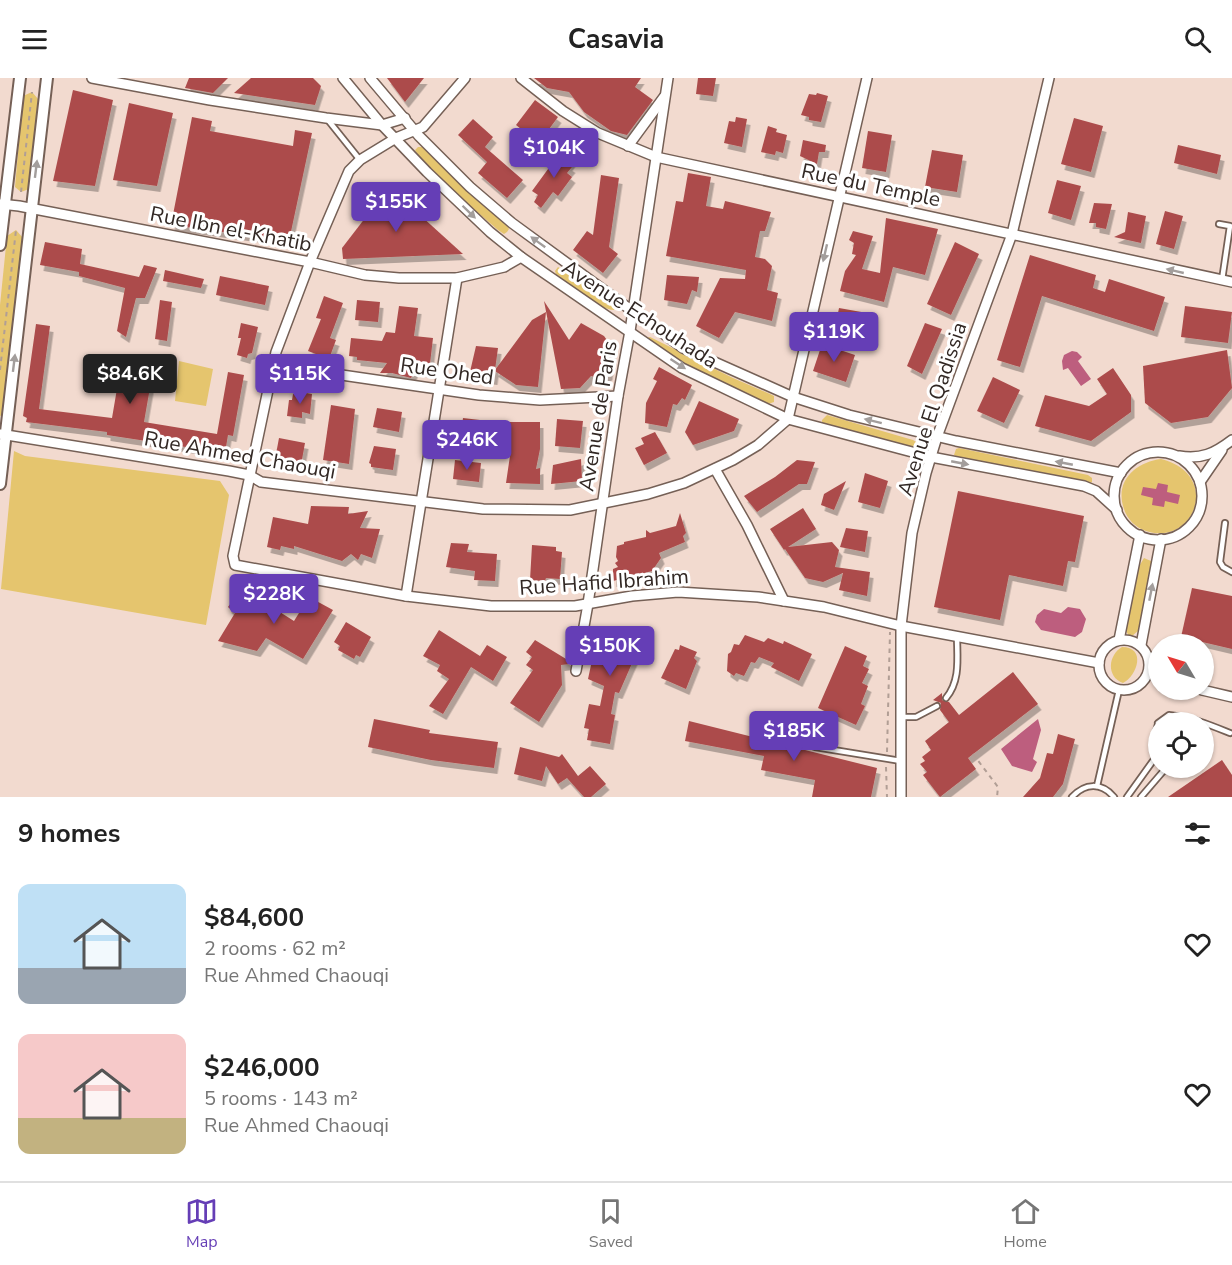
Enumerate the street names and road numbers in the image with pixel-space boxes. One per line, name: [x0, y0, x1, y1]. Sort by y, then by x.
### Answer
street label: Rue du Temple: [799, 157, 943, 213]
street label: Rue Ibn el-Khatib: [148, 200, 314, 258]
street label: Avenue Echouhada: [557, 253, 723, 375]
street label: Avenue El Qadissia: [891, 318, 973, 500]
street label: Avenue de Paris: [572, 339, 624, 493]
street label: Rue Ohed: [399, 351, 495, 391]
street label: Rue Ahmed Chaouqi: [142, 424, 338, 486]
street label: Rue Hafid Ibrahim: [518, 562, 690, 602]

